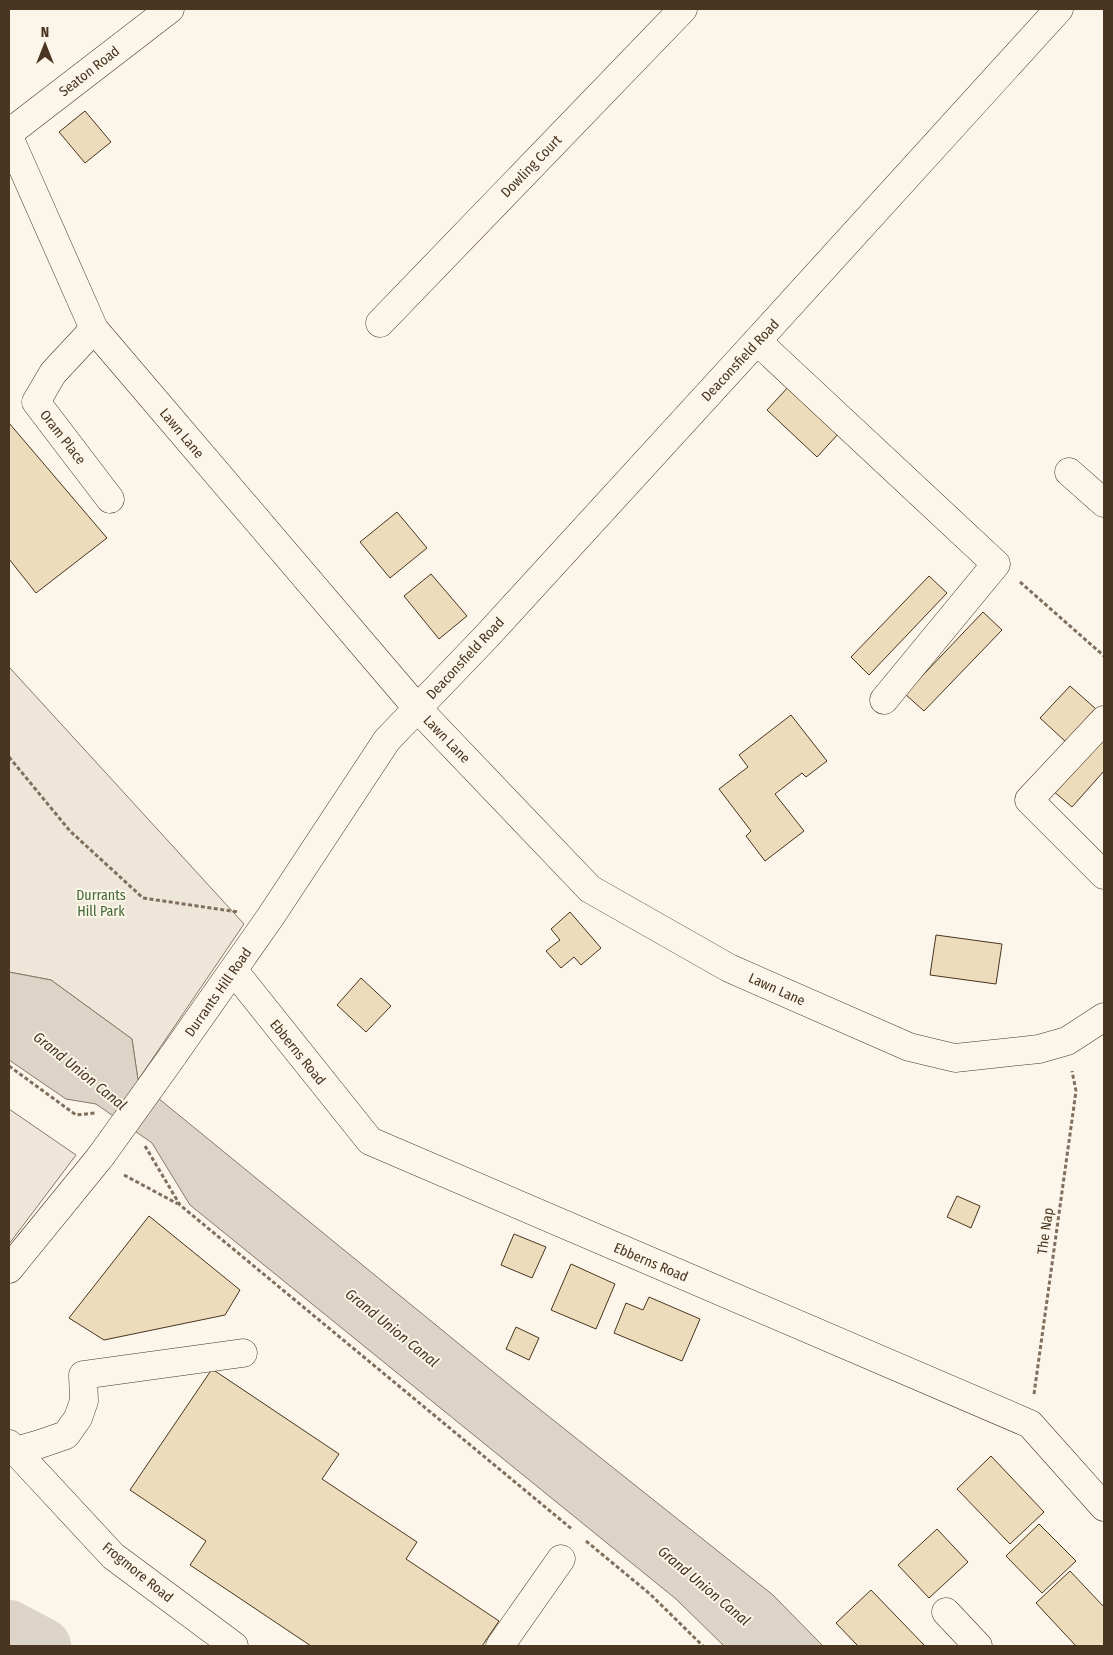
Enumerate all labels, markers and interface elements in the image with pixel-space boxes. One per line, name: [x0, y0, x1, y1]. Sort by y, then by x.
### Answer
north arrow: [20, 20, 70, 70]
text: N: [41, 24, 49, 41]
street label: Seaton Road: [56, 43, 123, 100]
street label: Dowling Court: [497, 131, 566, 201]
street label: Deaconsfield Road: [698, 316, 783, 405]
street label: Lawn Lane: [156, 405, 207, 462]
street label: Oram Place: [36, 407, 89, 468]
street label: Deaconsfield Road: [423, 614, 508, 703]
street label: Lawn Lane: [420, 712, 474, 767]
park label: Durrants Hill Park: [76, 887, 126, 920]
street label: Durrants Hill Road: [181, 945, 255, 1040]
street label: Lawn Lane: [746, 969, 808, 1009]
street label: Ebberns Road: [266, 1016, 329, 1088]
water label: Grand Union Canal: [30, 1028, 130, 1114]
street label: The Nap: [1034, 1207, 1057, 1255]
street label: Ebberns Road: [611, 1239, 690, 1286]
water label: Grand Union Canal: [342, 1285, 442, 1371]
street label: Frogmore Road: [99, 1539, 176, 1606]
water label: Grand Union Canal: [654, 1542, 754, 1630]

